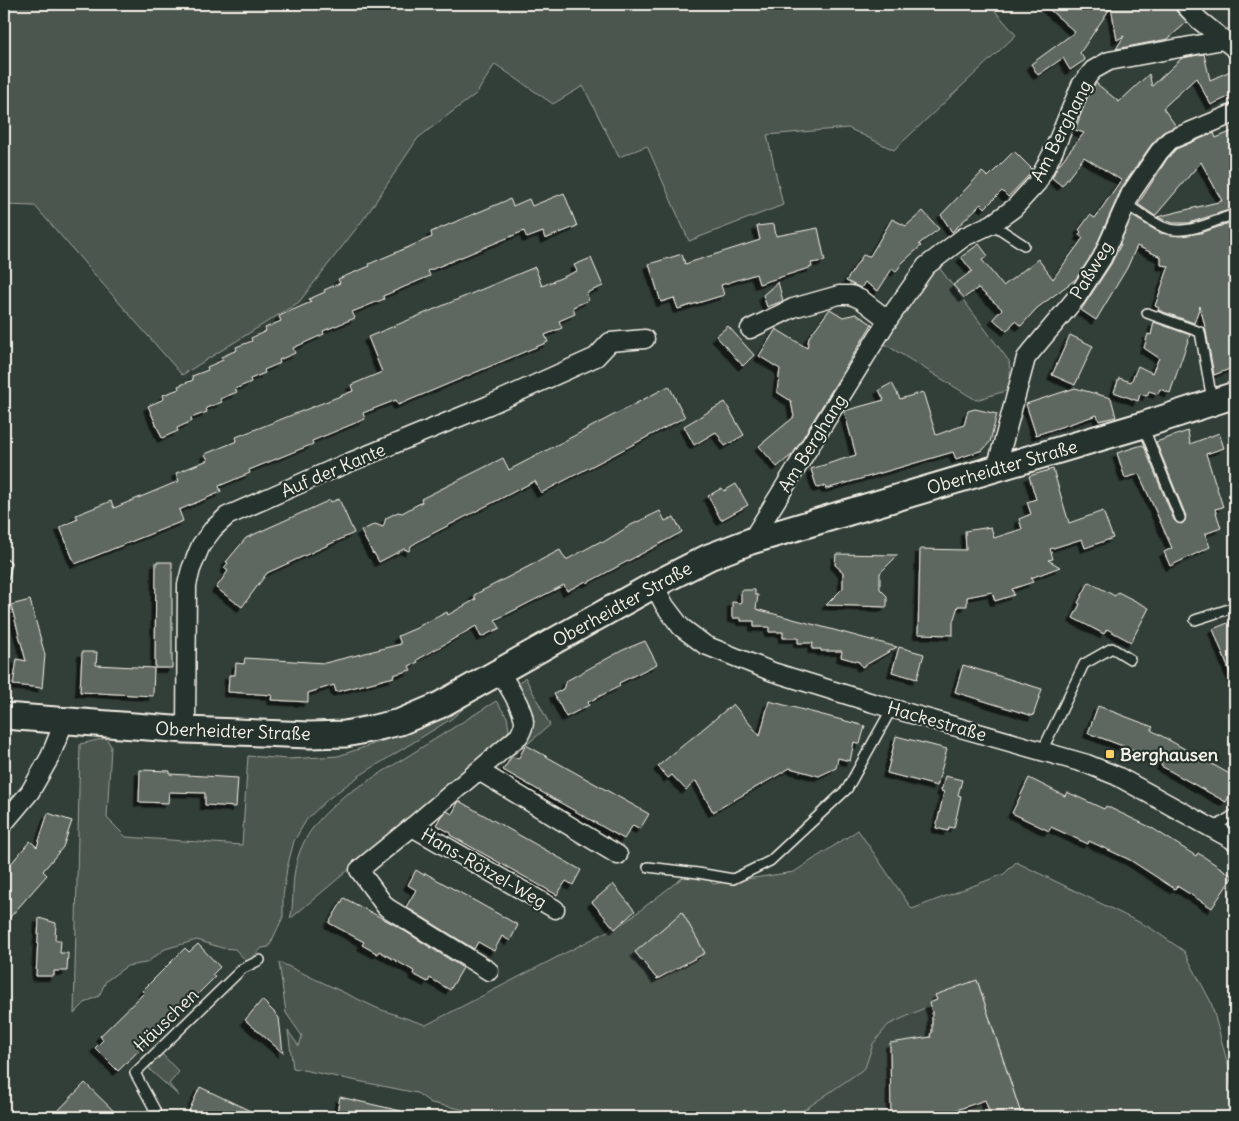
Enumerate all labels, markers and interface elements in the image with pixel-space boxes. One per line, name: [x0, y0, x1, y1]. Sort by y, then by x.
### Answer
street label: Am Berghang: [1025, 76, 1097, 186]
street label: Paßweg: [1065, 237, 1117, 303]
street label: Am Berghang: [773, 390, 851, 496]
street label: Oberheidter Straße: [924, 435, 1080, 499]
street label: Auf der Kante: [277, 438, 389, 502]
street label: Oberheidter Straße: [548, 556, 696, 652]
street label: Hackestraße: [885, 696, 989, 746]
street label: Oberheidter Straße: [155, 717, 311, 745]
place label: Berghausen: [1120, 743, 1219, 766]
marker: Berghausen: [1104, 748, 1116, 760]
street label: Hans-Rötzel-Weg: [417, 823, 551, 913]
street label: Häuschen: [129, 983, 203, 1057]

